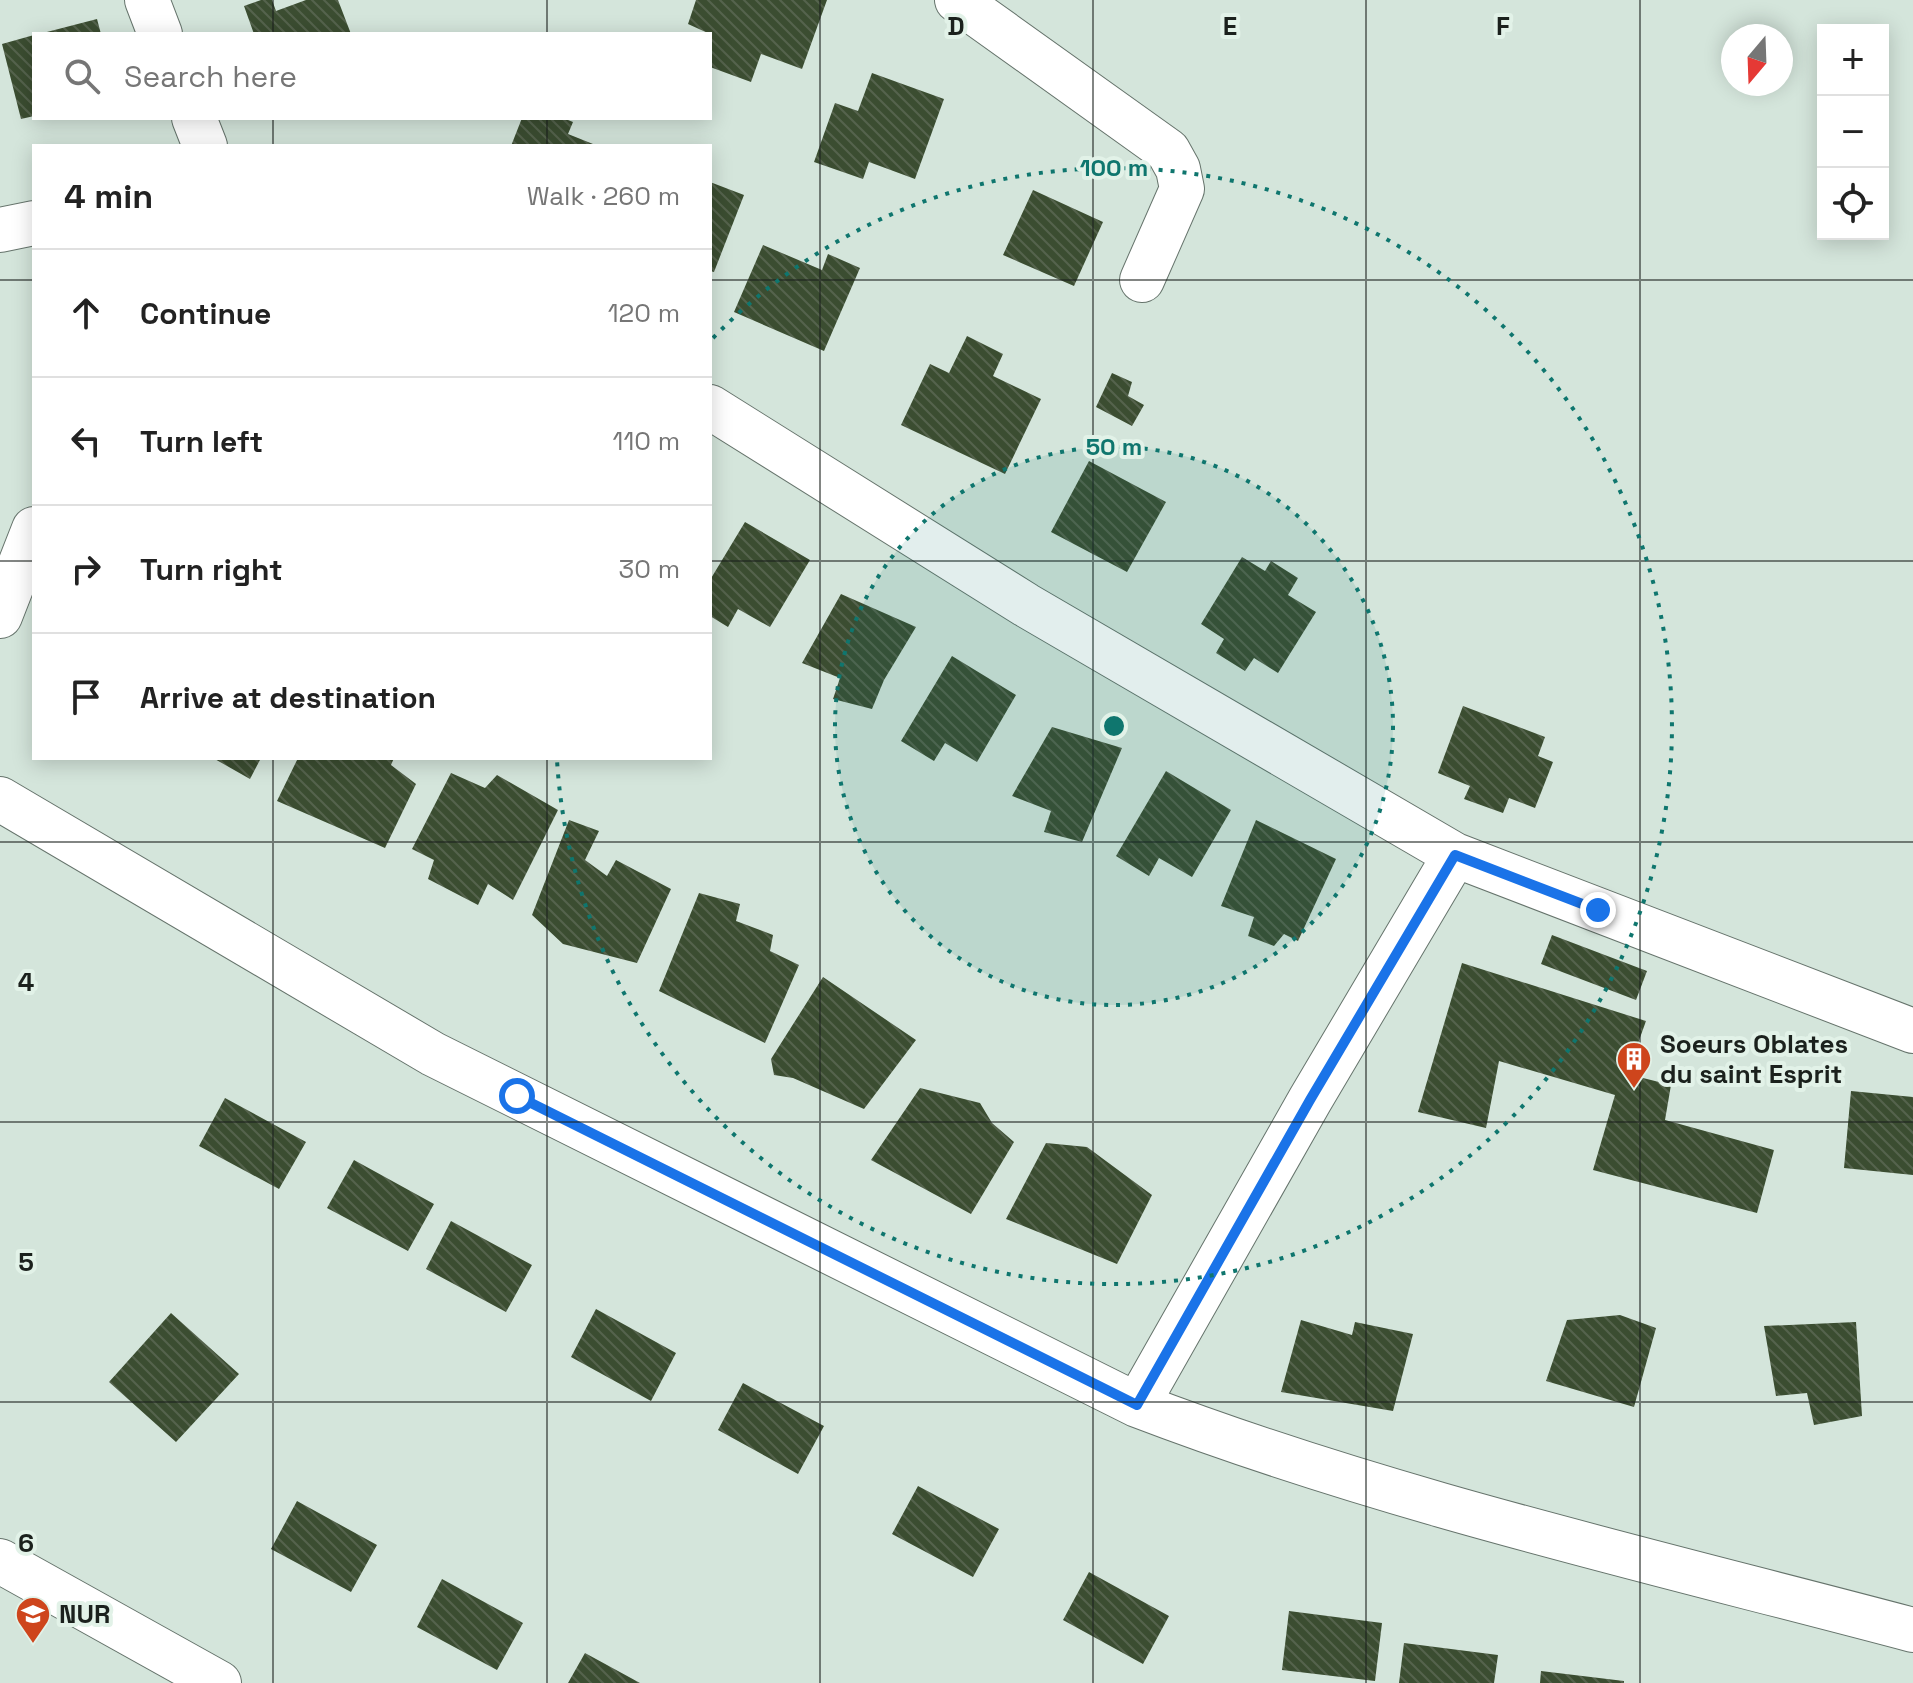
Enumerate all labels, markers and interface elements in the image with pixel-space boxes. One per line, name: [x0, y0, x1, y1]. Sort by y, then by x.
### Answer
text: D: [947, 9, 965, 43]
text: E: [1223, 9, 1237, 43]
text: F: [1496, 9, 1510, 43]
north arrow: [1721, 24, 1793, 96]
map controls: [1817, 24, 1889, 240]
button: +: [1817, 24, 1889, 96]
search box: [32, 32, 712, 120]
icon: search: [60, 54, 104, 98]
text: Search here: [124, 57, 297, 96]
button: −: [1817, 96, 1889, 168]
text: 100 m: [1080, 152, 1148, 183]
button: locate: [1817, 168, 1889, 240]
text: 4 min: [64, 175, 153, 218]
text: Walk · 260 m: [527, 179, 680, 213]
icon: ahead: [64, 291, 108, 335]
text: Continue: [140, 294, 271, 333]
text: 120 m: [608, 296, 680, 330]
icon: left: [64, 419, 108, 463]
text: Turn left: [140, 422, 263, 461]
text: 110 m: [613, 424, 680, 458]
text: 50 m: [1086, 431, 1142, 462]
icon: right: [64, 547, 108, 591]
text: Turn right: [140, 550, 283, 589]
text: 30 m: [619, 552, 680, 586]
icon: arrive: [64, 675, 108, 719]
text: Arrive at destination: [140, 678, 436, 717]
centre of rings: [1100, 712, 1128, 740]
route end: [1580, 892, 1616, 928]
text: 4: [18, 965, 34, 999]
place label: Soeurs Oblates du saint Esprit: [1660, 1027, 1848, 1091]
building icon: Soeurs Oblates du saint Esprit: [1615, 1040, 1653, 1090]
route start: [499, 1078, 535, 1114]
text: 5: [18, 1245, 34, 1279]
text: 6: [18, 1526, 34, 1560]
school or university icon: NUR: [14, 1595, 52, 1645]
place label: NUR: [59, 1597, 110, 1631]

